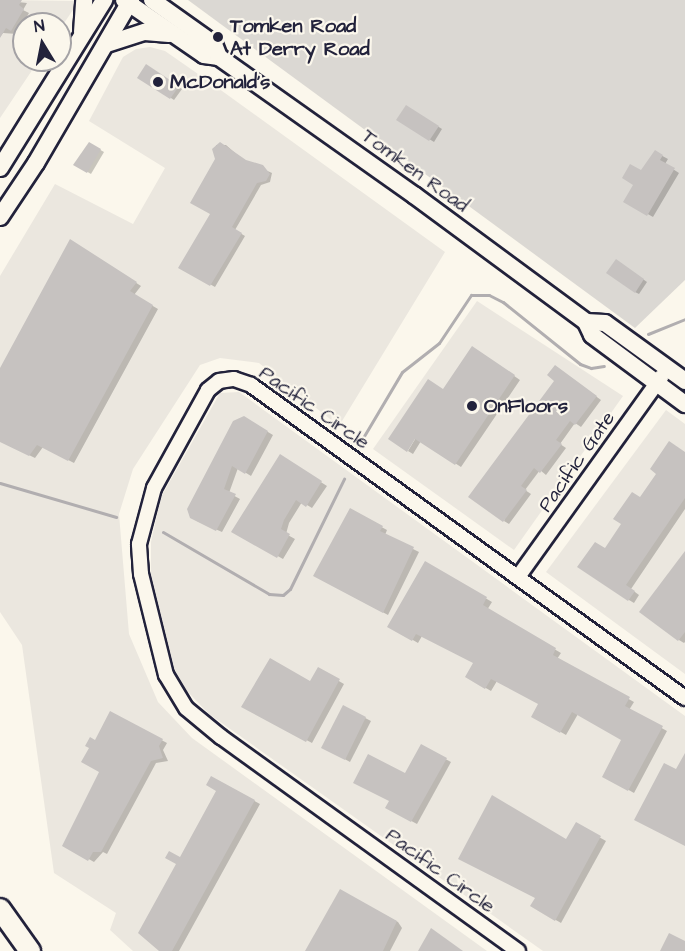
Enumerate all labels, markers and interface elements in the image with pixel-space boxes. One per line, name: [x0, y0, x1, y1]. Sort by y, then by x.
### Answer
north arrow: [12, 12, 72, 72]
place label: Tomken Road At Derry Road: [230, 14, 370, 61]
text: N: [32, 15, 46, 38]
marker: Tomken Road At Derry Road: [211, 30, 225, 44]
place label: McDonald's: [170, 70, 270, 94]
marker: McDonald's: [151, 75, 165, 89]
street label: Tomken Road: [357, 124, 473, 218]
street label: Pacific Circle: [254, 361, 374, 455]
place label: OnFloors: [484, 394, 568, 418]
marker: OnFloors: [465, 399, 479, 413]
street label: Pacific Gate: [534, 407, 620, 517]
street label: Pacific Circle: [381, 823, 499, 919]

